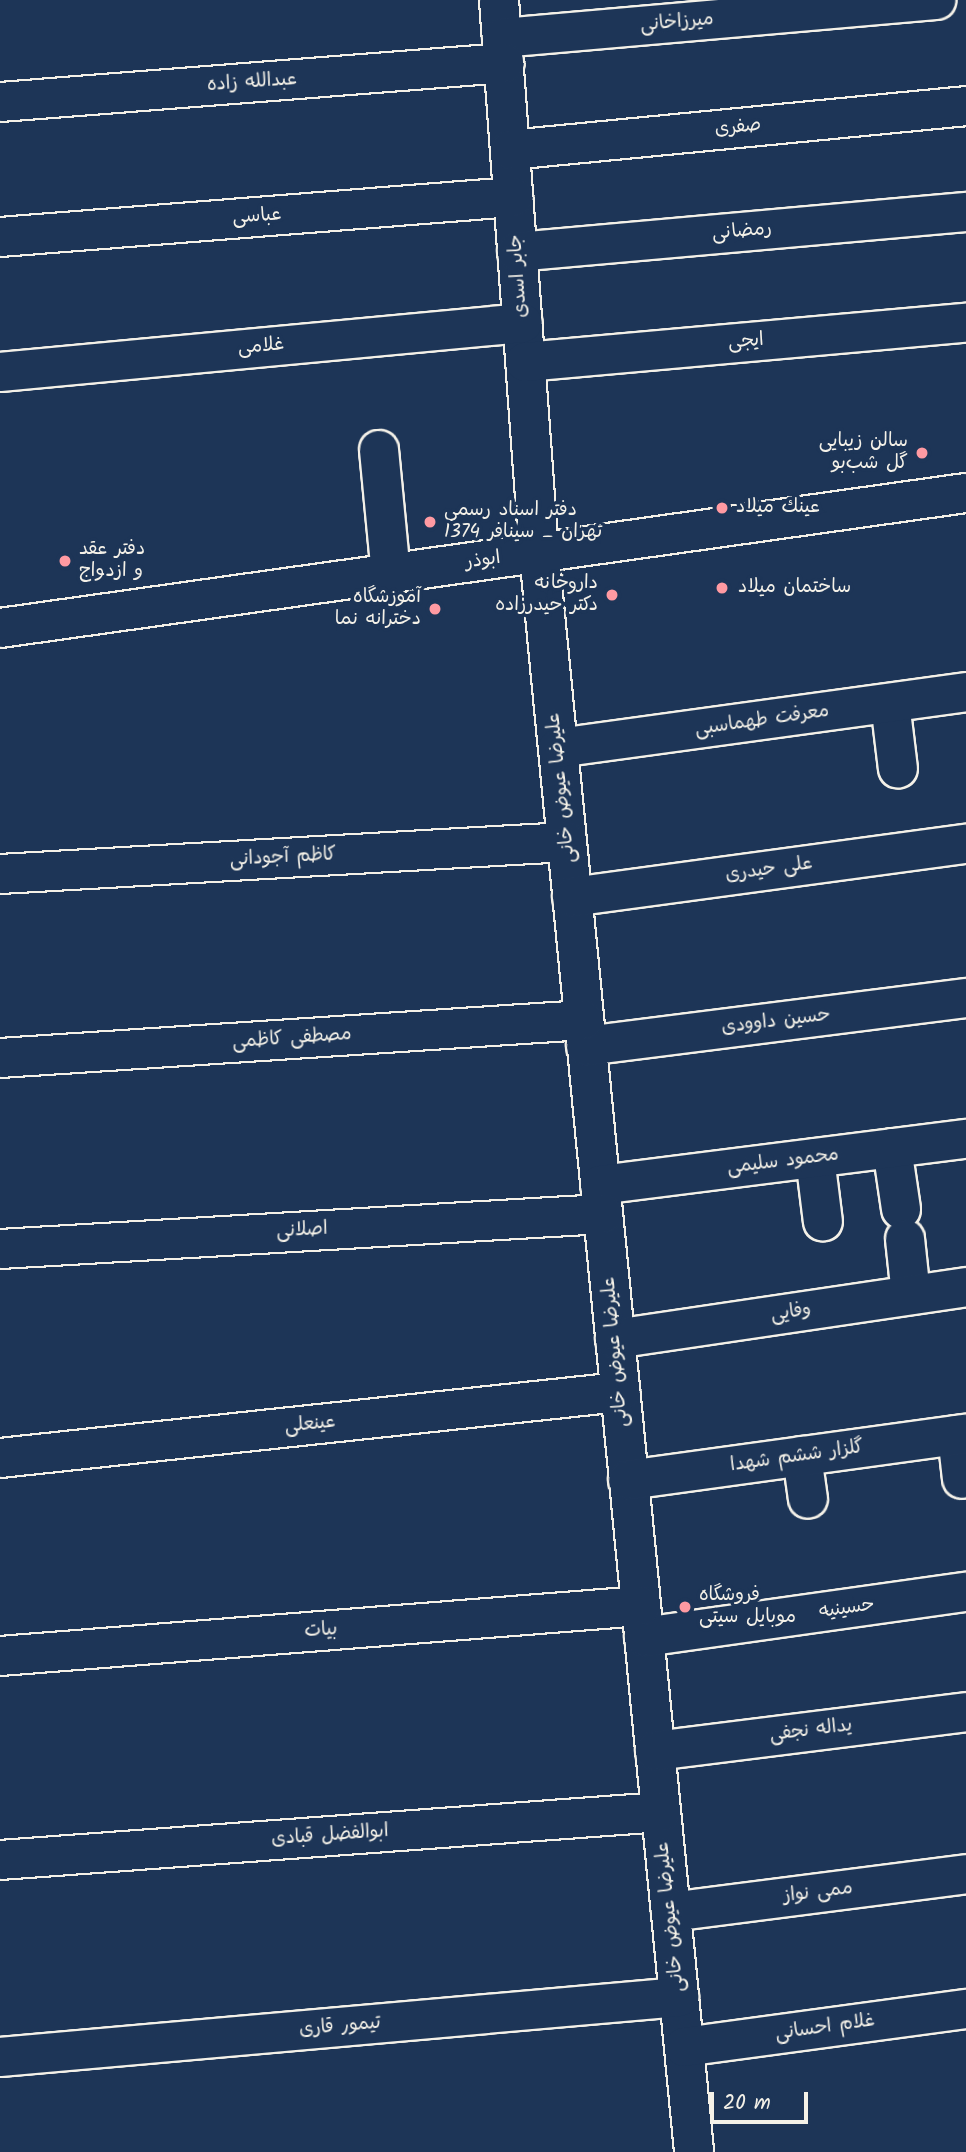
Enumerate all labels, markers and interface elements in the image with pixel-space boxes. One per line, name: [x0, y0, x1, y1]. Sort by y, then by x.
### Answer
street label: میرزاخانی: [639, 8, 715, 38]
street label: عبدالله زاده: [206, 68, 298, 98]
street label: صفری: [714, 114, 762, 142]
street label: عباسی: [232, 204, 282, 230]
street label: رمضانی: [711, 218, 773, 246]
street label: جابر اسدی: [505, 234, 533, 318]
street label: ایجی: [727, 329, 765, 355]
street label: غلامی: [237, 334, 285, 360]
place label: سالن زیبایی گل شب‌بو: [819, 431, 908, 475]
marker: سالن زیبایی گل شب‌بو: [914, 445, 930, 461]
place label: عينك ميلاد: [736, 497, 820, 519]
place label: دفتر اسناد رسمی 1374 تهران _ سینافر: [444, 500, 602, 544]
marker: عينك ميلاد: [714, 500, 730, 516]
marker: دفتر اسناد رسمی 1374 تهران _ سینافر: [422, 514, 438, 530]
place label: دفتر عقد و ازدواج: [79, 539, 145, 583]
street label: ابوذر: [464, 547, 502, 575]
marker: دفتر عقد و ازدواج: [57, 553, 73, 569]
place label: داروخانه دکتر حیدرزاده: [495, 573, 598, 617]
place label: ساختمان میلاد: [738, 577, 851, 599]
marker: ساختمان میلاد: [712, 578, 732, 598]
place label: آموزشگاه دخترانه نما: [335, 587, 421, 631]
marker: داروخانه دکتر حیدرزاده: [604, 587, 620, 603]
marker: آموزشگاه دخترانه نما: [427, 601, 443, 617]
street label: معرفت طهماسبی: [693, 700, 831, 742]
street label: علیرضا عیوض خانی: [543, 712, 581, 864]
street label: کاظم آجودانی: [229, 844, 337, 872]
street label: علی حیدری: [724, 853, 814, 887]
street label: حسین داوودی: [720, 1004, 832, 1040]
street label: مصطفی کاظمی: [232, 1023, 352, 1055]
street label: محمود سلیمی: [726, 1144, 840, 1180]
street label: اصلانی: [276, 1218, 328, 1244]
street label: علیرضا عیوض خانی: [598, 1276, 634, 1428]
street label: وفایی: [769, 1299, 813, 1327]
street label: عینعلی: [283, 1411, 337, 1439]
street label: گلزار ششم شهدا: [729, 1436, 865, 1478]
place label: فروشگاه موبایل سیتی: [699, 1585, 796, 1629]
street label: حسینیه: [818, 1594, 876, 1624]
marker: فروشگاه موبایل سیتی: [677, 1599, 693, 1615]
street label: بیات: [304, 1618, 338, 1644]
street label: یداله نجفی: [768, 1715, 854, 1747]
street label: ابوالفضل قبادی: [271, 1821, 389, 1851]
street label: علیرضا عیوض خانی: [652, 1841, 690, 1993]
street label: ممی نواز: [782, 1877, 854, 1909]
street label: غلام احسانی: [774, 2010, 876, 2046]
street label: تیمور قاری: [298, 2012, 382, 2042]
scale bar: [714, 2078, 812, 2122]
text: 20 m: [723, 2087, 771, 2120]

